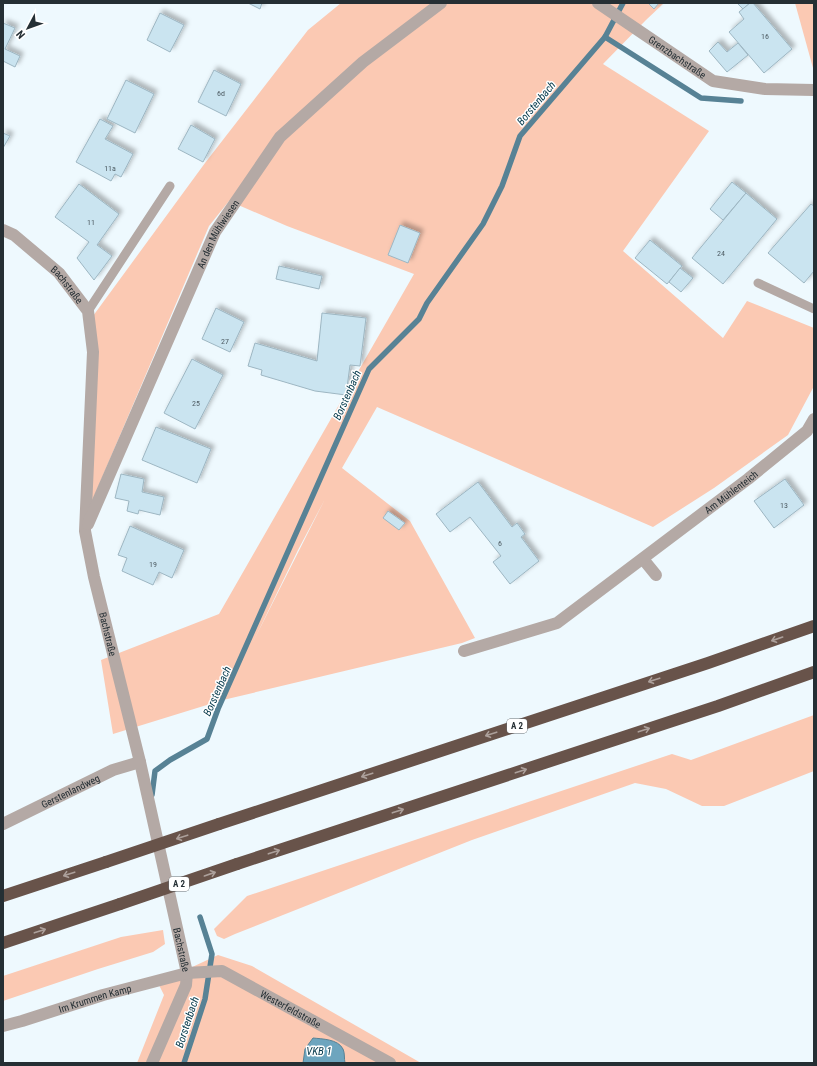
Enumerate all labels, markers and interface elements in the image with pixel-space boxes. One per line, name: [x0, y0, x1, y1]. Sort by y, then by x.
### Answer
north arrow: [8, 8, 48, 48]
text: N: [14, 27, 28, 41]
house number: 16: [761, 32, 769, 41]
street label: Grenzbachstraße: [646, 34, 708, 81]
water label: Borstenbach: [514, 79, 558, 128]
house number: 6d: [217, 89, 225, 98]
house number: 11a: [104, 164, 116, 173]
street label: An den Mühlwiesen: [195, 198, 241, 270]
house number: 11: [87, 218, 95, 227]
house number: 24: [717, 249, 725, 258]
street label: Bachstraße: [49, 264, 85, 306]
house number: 27: [221, 337, 229, 346]
water label: Borstenbach: [331, 368, 364, 422]
house number: 25: [192, 399, 200, 408]
street label: Am Mühlenteich: [702, 468, 760, 516]
house number: 13: [780, 501, 788, 510]
house number: 6: [498, 539, 502, 548]
house number: 19: [149, 560, 157, 569]
street label: Bachstraße: [97, 611, 119, 658]
one-way arrow: [772, 635, 784, 643]
water label: Borstenbach: [201, 664, 234, 718]
one-way arrow: [648, 677, 660, 685]
road number: A 2: [507, 719, 527, 733]
one-way arrow: [638, 726, 651, 733]
one-way arrow: [484, 731, 497, 738]
one-way arrow: [515, 766, 527, 774]
street label: Gerstenlandweg: [40, 772, 102, 810]
one-way arrow: [361, 772, 374, 779]
one-way arrow: [391, 807, 403, 815]
one-way arrow: [177, 833, 189, 841]
one-way arrow: [268, 848, 281, 855]
one-way arrow: [204, 869, 216, 877]
one-way arrow: [63, 871, 75, 879]
road number: A 2: [169, 877, 189, 891]
one-way arrow: [34, 926, 46, 934]
street label: Bachstraße: [171, 927, 192, 973]
street label: Im Krummen Kamp: [57, 983, 133, 1015]
street label: Westerfeldstraße: [258, 988, 323, 1030]
water label: Borstenbach: [173, 995, 202, 1049]
water label: VKB 1: [306, 1045, 332, 1058]

